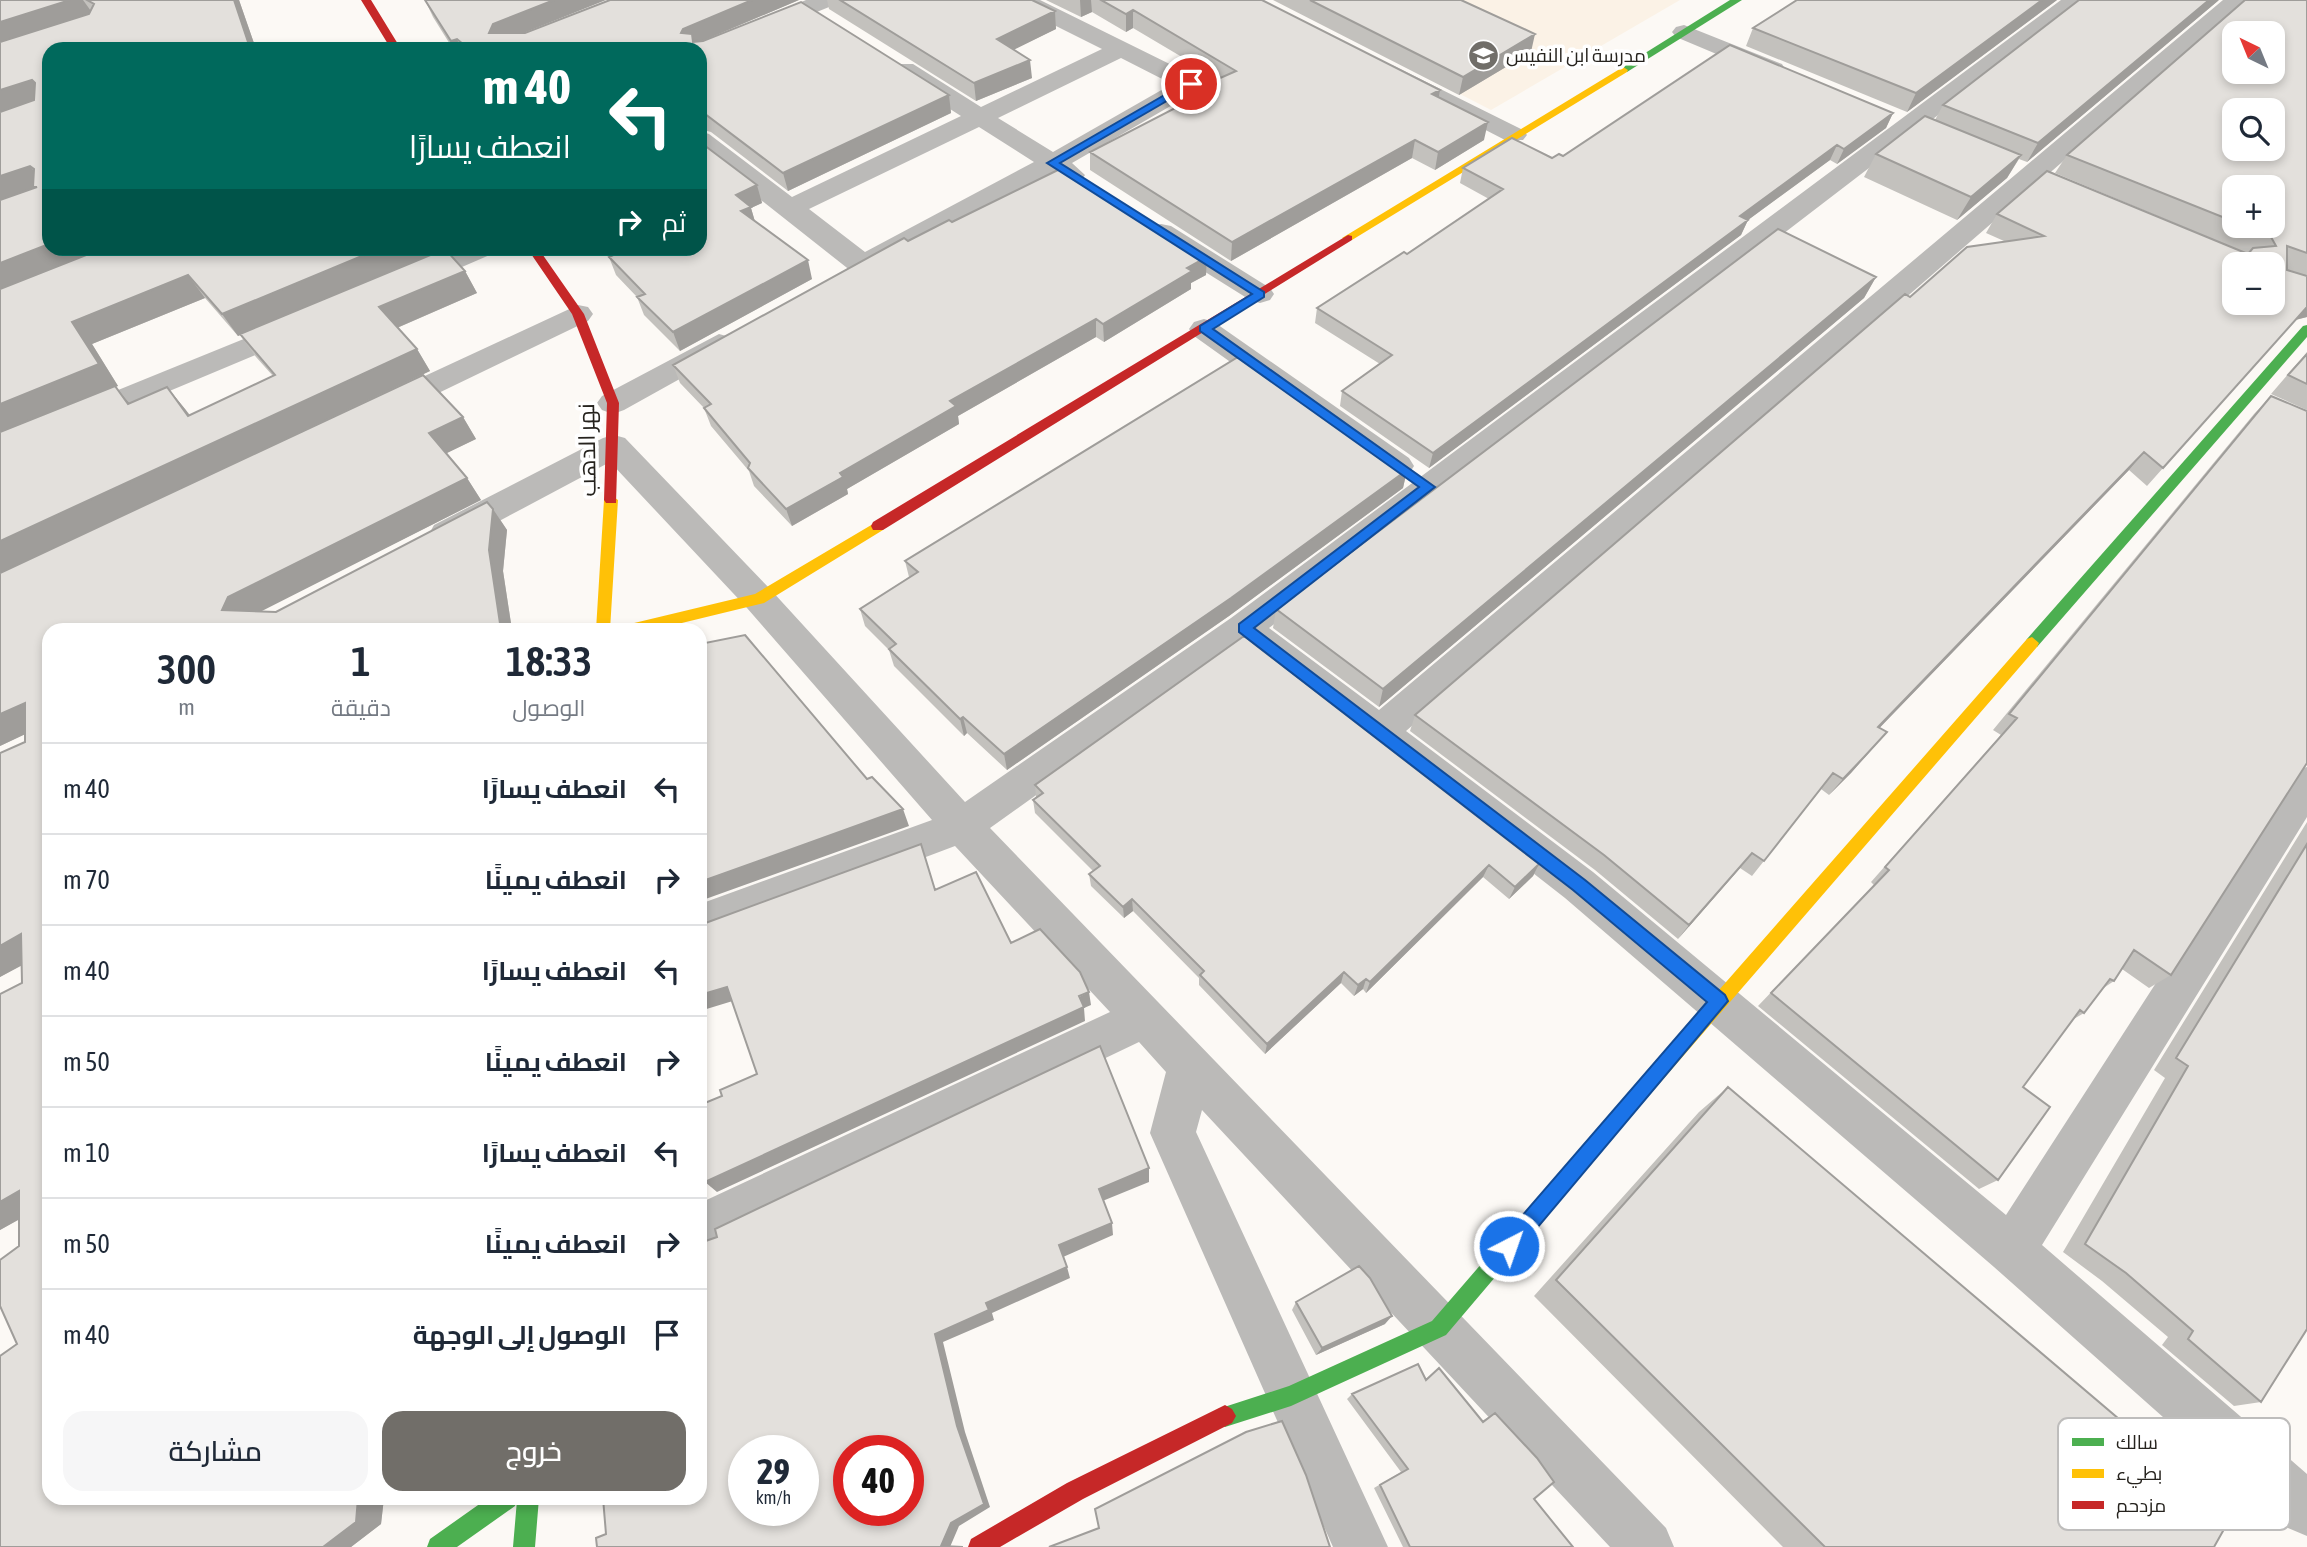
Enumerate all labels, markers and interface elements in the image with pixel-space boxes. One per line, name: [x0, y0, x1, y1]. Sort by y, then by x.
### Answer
north arrow: [2222, 21, 2286, 84]
map controls: [2222, 21, 2285, 315]
school or university icon: مدرسة ابن النفيس: [1466, 38, 1500, 72]
place label: مدرسة ابن النفيس: [1506, 44, 1646, 67]
pin: [1161, 54, 1221, 114]
text: 40 m: [483, 58, 571, 114]
icon: arrive: [1172, 65, 1210, 103]
icon: left: [595, 70, 686, 161]
button: search: [2222, 98, 2285, 161]
text: انعطف يسارًا: [409, 128, 571, 165]
button: +: [2222, 175, 2285, 238]
icon: right: [610, 203, 648, 241]
text: ثم: [662, 208, 686, 238]
button: −: [2222, 252, 2285, 315]
street label: نهر الدهب: [573, 403, 602, 497]
text: 1: [351, 637, 371, 685]
text: 18:33: [506, 637, 592, 685]
text: 300: [157, 645, 216, 693]
text: m: [178, 694, 195, 720]
text: دقيقة: [331, 695, 391, 721]
text: الوصول: [512, 695, 586, 721]
icon: left: [648, 770, 686, 808]
text: 40 m: [63, 774, 110, 804]
text: انعطف يسارًا: [482, 774, 627, 804]
icon: right: [648, 861, 686, 899]
text: 70 m: [63, 865, 110, 895]
text: انعطف يمينًا: [485, 865, 627, 895]
icon: left: [648, 952, 686, 990]
text: 40 m: [63, 956, 110, 986]
text: انعطف يسارًا: [482, 956, 627, 986]
icon: right: [648, 1043, 686, 1081]
text: 50 m: [63, 1047, 110, 1077]
text: انعطف يمينًا: [485, 1047, 627, 1077]
icon: left: [648, 1134, 686, 1172]
text: 10 m: [63, 1138, 110, 1168]
text: انعطف يسارًا: [482, 1138, 627, 1168]
position arrow: [1472, 1209, 1546, 1283]
icon: right: [648, 1225, 686, 1263]
text: 50 m: [63, 1229, 110, 1259]
text: انعطف يمينًا: [485, 1229, 627, 1259]
icon: arrive: [648, 1316, 686, 1354]
text: 40 m: [63, 1320, 110, 1350]
text: الوصول إلى الوجهة: [413, 1320, 627, 1350]
button: مشاركة: [63, 1411, 368, 1491]
button: خروج: [382, 1411, 686, 1491]
legend: [2058, 1418, 2290, 1530]
text: سالك: [2116, 1431, 2158, 1453]
speed limit sign: 40: [833, 1435, 924, 1526]
text: 29: [757, 1451, 790, 1491]
text: بطيء: [2116, 1462, 2162, 1488]
text: km/h: [756, 1487, 791, 1508]
text: مزدحم: [2116, 1494, 2166, 1519]

